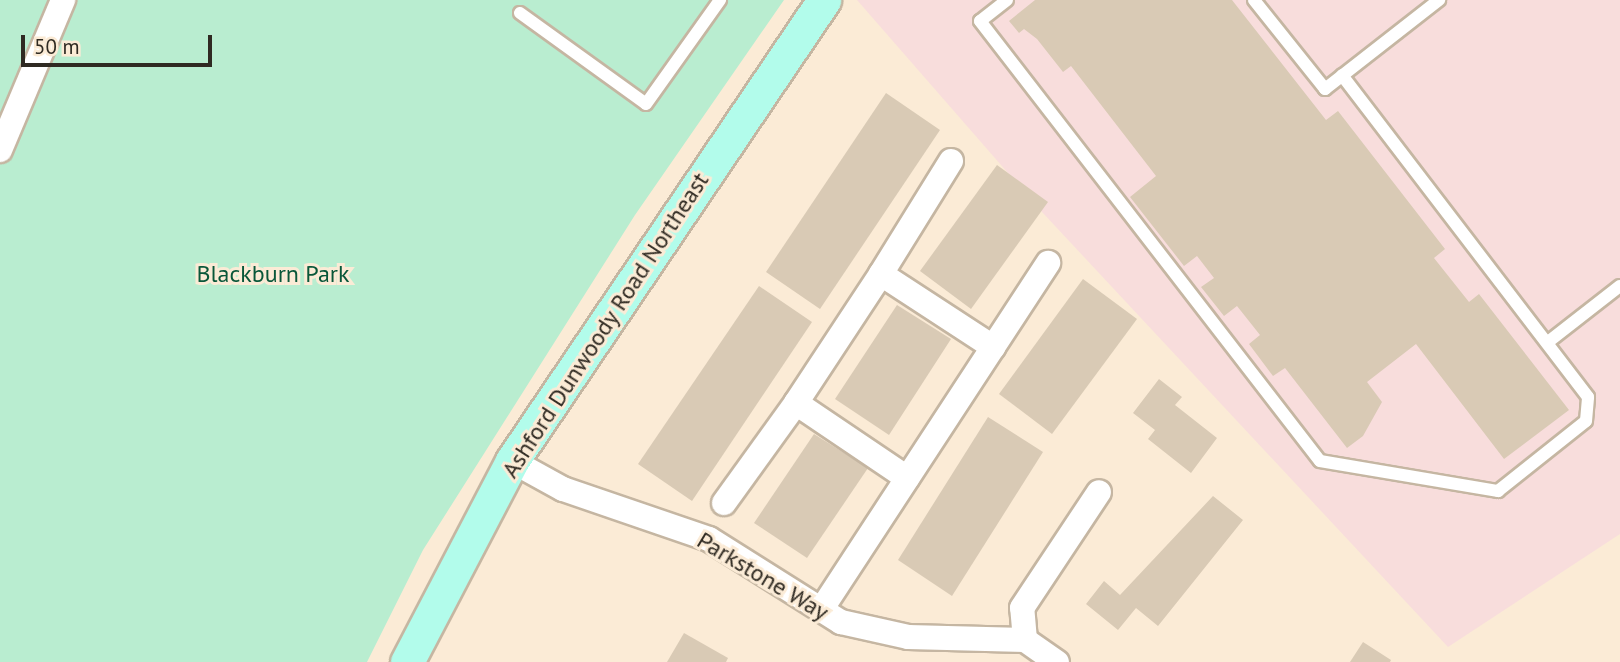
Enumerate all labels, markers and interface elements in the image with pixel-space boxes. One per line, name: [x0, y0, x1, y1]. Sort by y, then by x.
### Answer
scale bar: [24, 21, 215, 65]
text: 50 m: [34, 33, 80, 60]
street label: Ashford Dunwoody Road Northeast: [495, 167, 715, 483]
park label: Blackburn Park: [197, 260, 349, 288]
street label: Parkstone Way: [692, 525, 834, 627]

